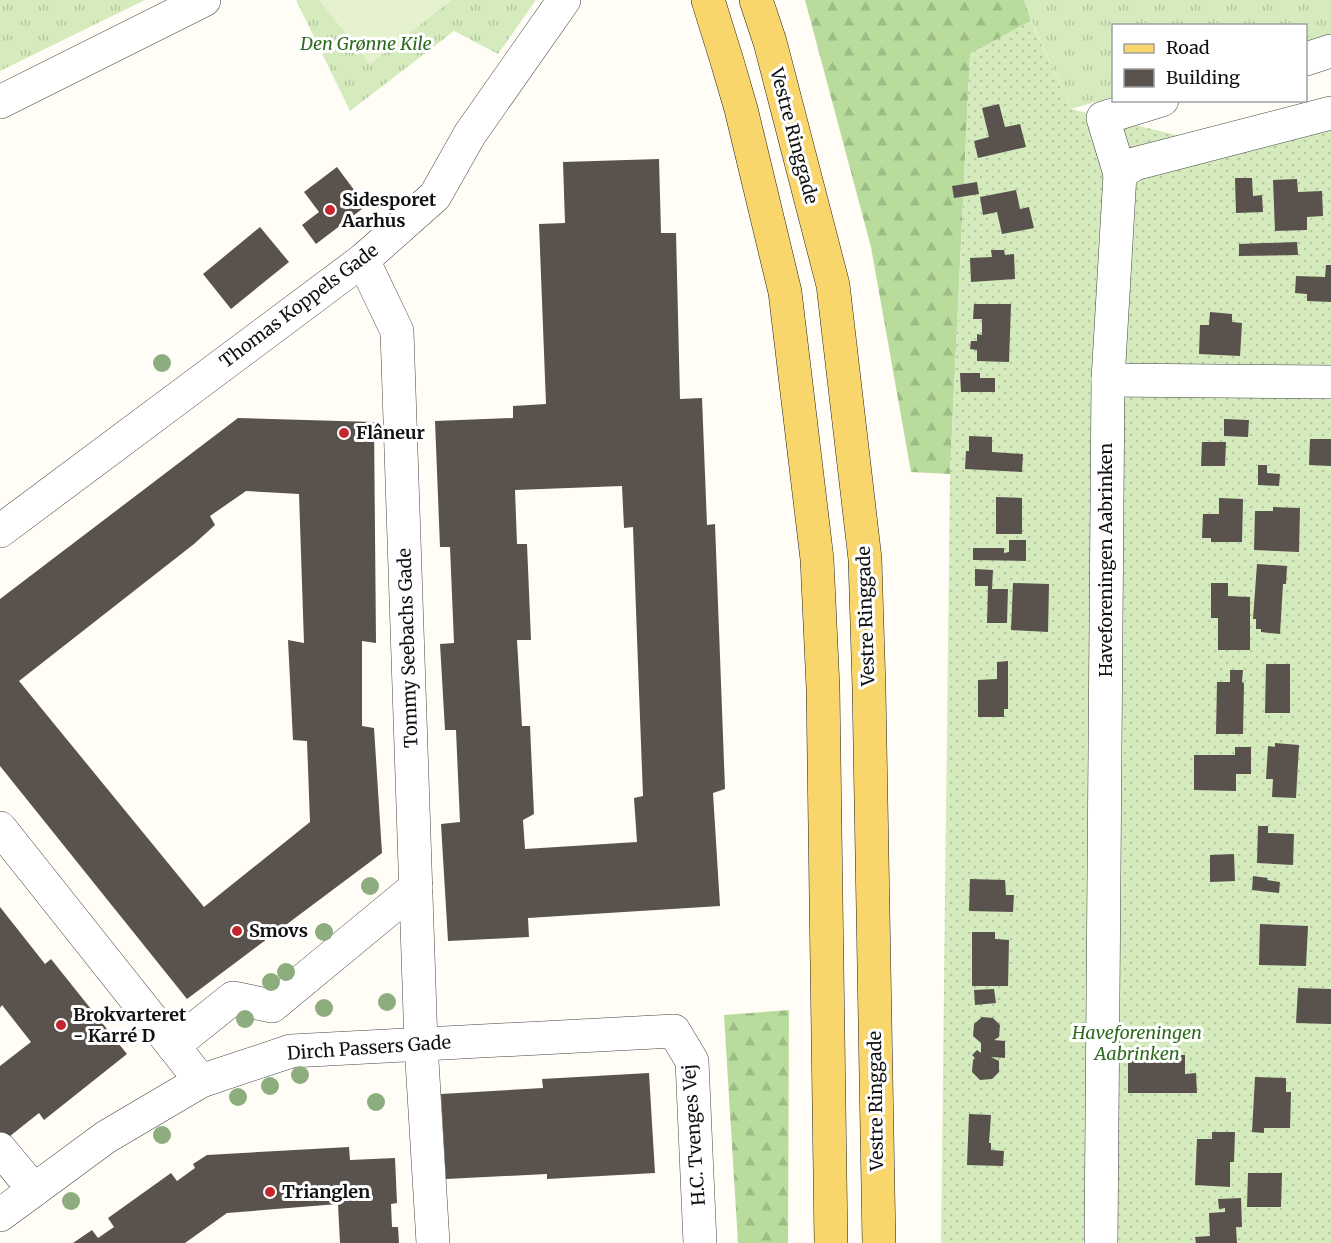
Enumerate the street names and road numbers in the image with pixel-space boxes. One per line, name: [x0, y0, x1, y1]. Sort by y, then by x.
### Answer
street label: Vestre Ringgade: [765, 64, 824, 206]
street label: Thomas Koppels Gade: [215, 238, 383, 373]
street label: Haveforeningen Aabrinken: [1094, 443, 1117, 677]
street label: Vestre Ringgade: [852, 546, 879, 687]
street label: Tommy Seebachs Gade: [393, 548, 422, 748]
street label: Dirch Passers Gade: [286, 1030, 452, 1065]
street label: Vestre Ringgade: [863, 1031, 888, 1172]
street label: H.C. Tvenges Vej: [677, 1063, 710, 1207]

